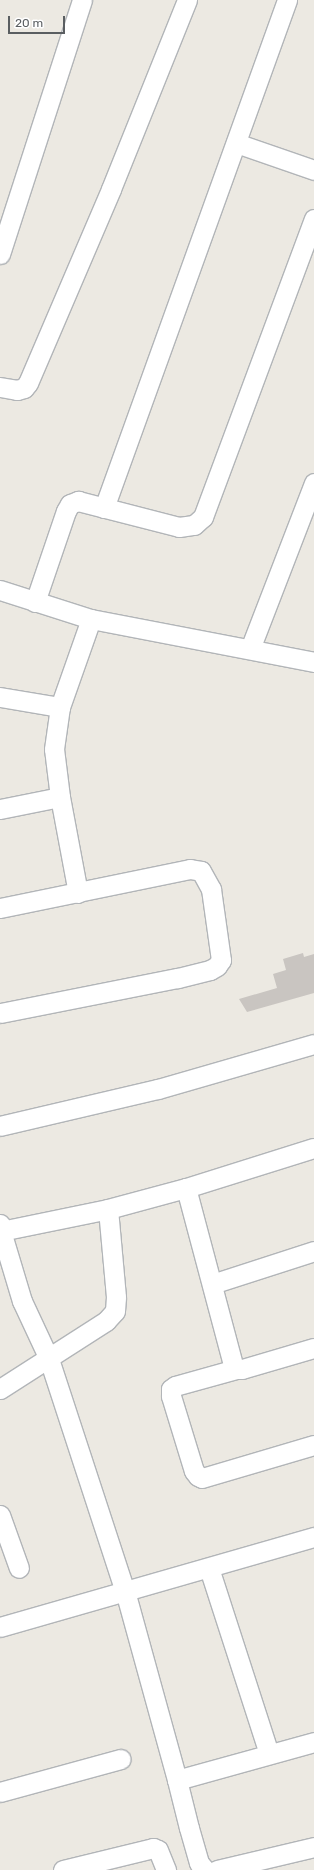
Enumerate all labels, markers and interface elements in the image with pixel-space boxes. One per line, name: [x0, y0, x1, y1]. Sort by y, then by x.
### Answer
scale bar: [10, 8, 67, 34]
text: 20 m: [15, 16, 43, 30]

